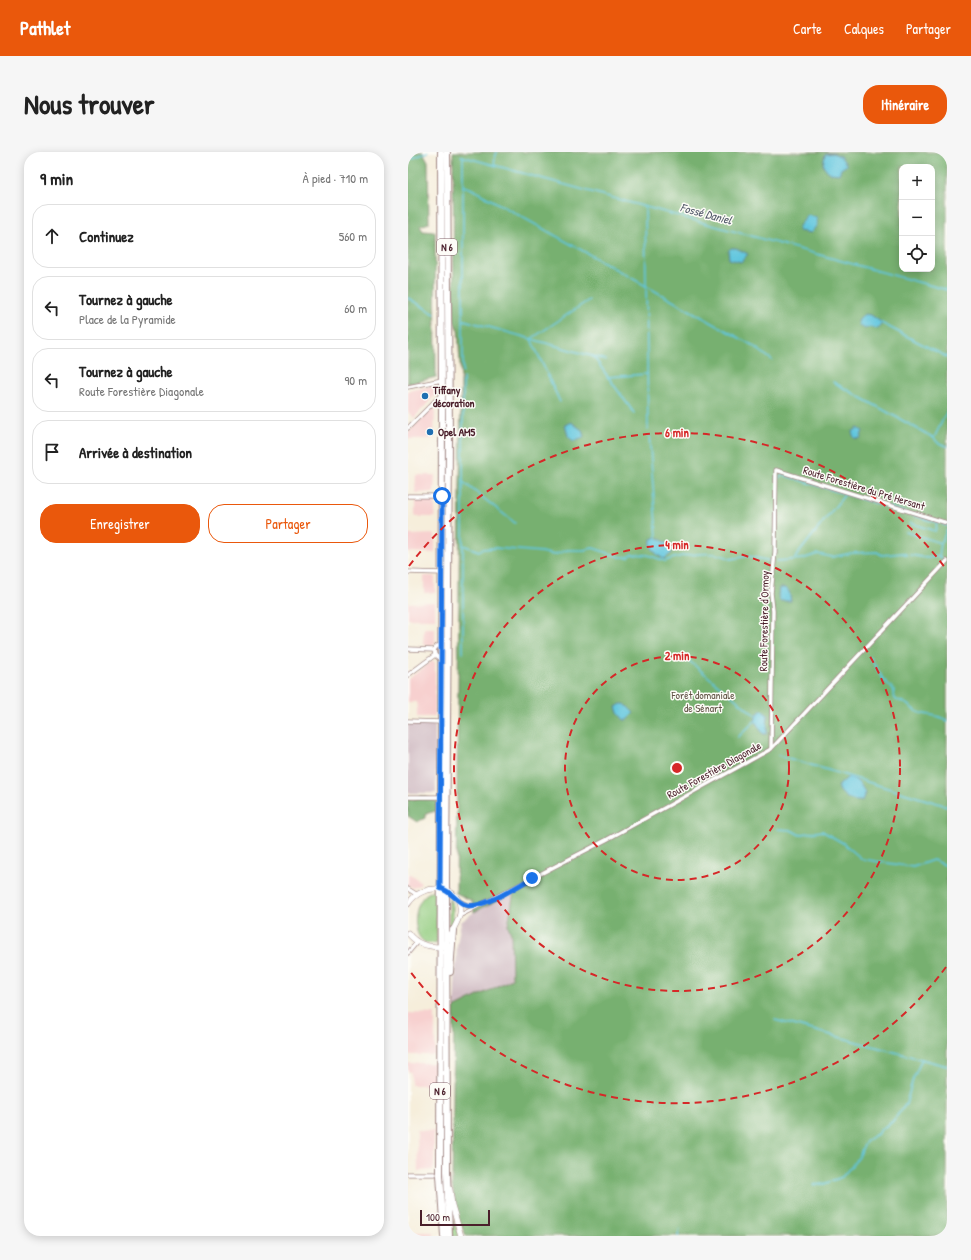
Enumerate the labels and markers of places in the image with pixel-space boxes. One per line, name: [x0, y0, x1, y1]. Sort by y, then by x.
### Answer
place label: Tiffany décoration: [432, 383, 475, 410]
marker: Tiffany décoration: [420, 391, 430, 401]
place label: Opel AM5: [438, 425, 476, 440]
marker: Opel AM5: [425, 427, 435, 437]
centre of rings: [670, 761, 684, 775]

